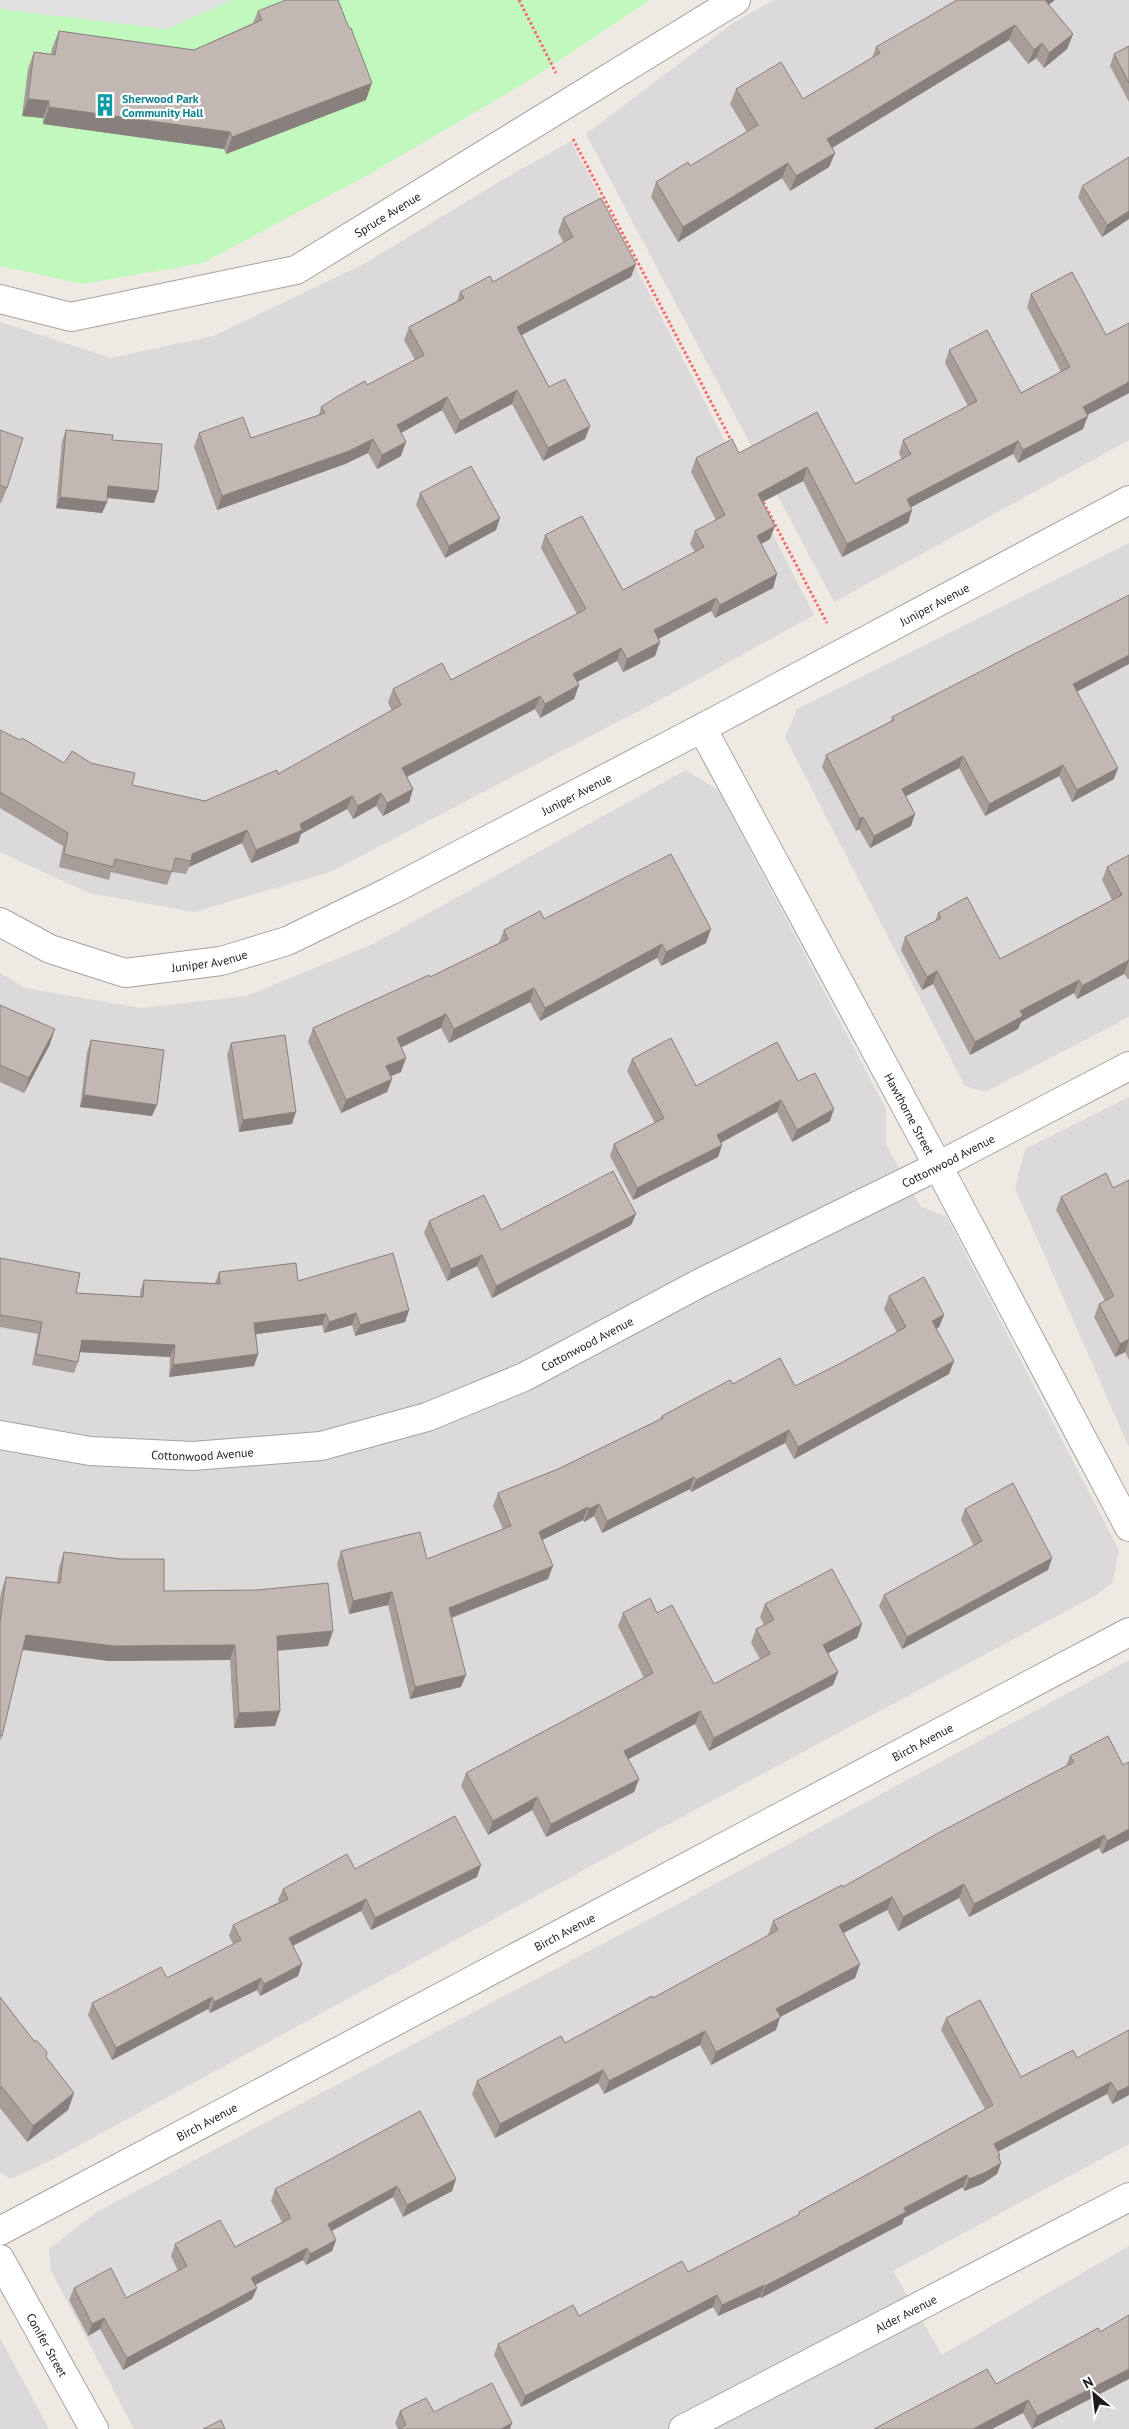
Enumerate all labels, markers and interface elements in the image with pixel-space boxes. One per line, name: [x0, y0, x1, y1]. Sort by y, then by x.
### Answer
place label: Sherwood Park Community Hall: [122, 91, 204, 120]
building icon: Sherwood Park Community Hall: [92, 92, 118, 118]
street label: Spruce Avenue: [351, 188, 423, 240]
street label: Juniper Avenue: [896, 579, 972, 629]
street label: Juniper Avenue: [538, 769, 614, 819]
street label: Juniper Avenue: [170, 946, 249, 975]
street label: Hawthorne Street: [882, 1070, 938, 1157]
street label: Cottonwood Avenue: [899, 1130, 997, 1190]
street label: Cottonwood Avenue: [538, 1313, 636, 1374]
street label: Cottonwood Avenue: [151, 1444, 254, 1464]
street label: Birch Avenue: [889, 1719, 955, 1764]
street label: Birch Avenue: [532, 1909, 597, 1954]
street label: Birch Avenue: [174, 2099, 240, 2144]
street label: Alder Avenue: [872, 2291, 939, 2335]
street label: Conifer Street: [24, 2310, 71, 2379]
north arrow: [1069, 2369, 1119, 2419]
text: N: [1080, 2372, 1096, 2393]

